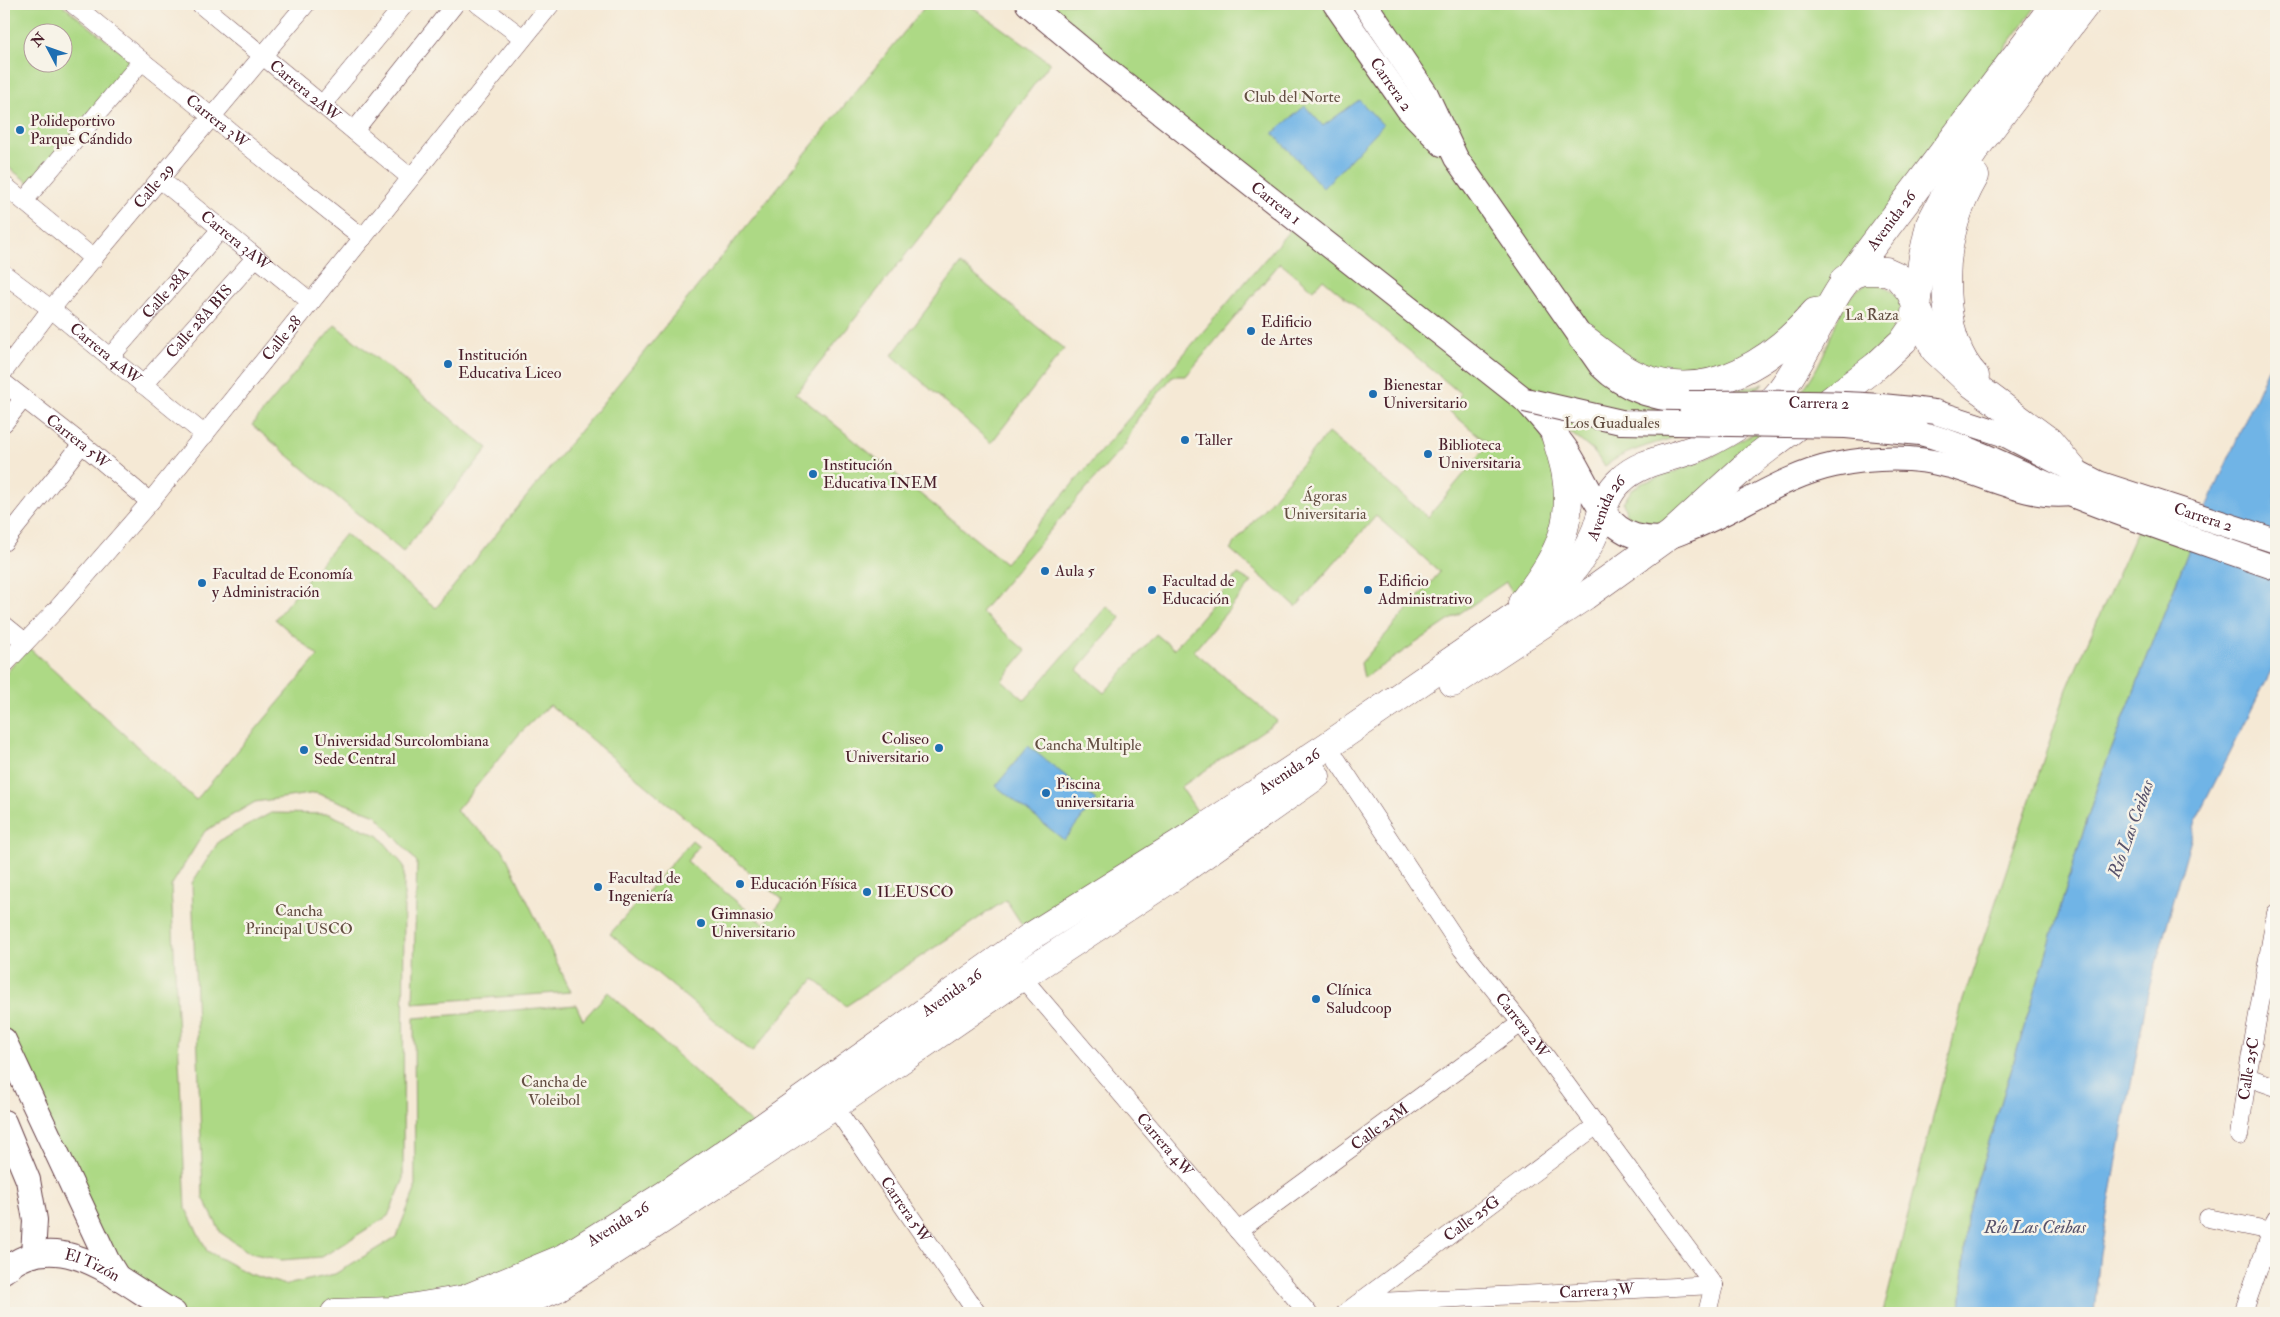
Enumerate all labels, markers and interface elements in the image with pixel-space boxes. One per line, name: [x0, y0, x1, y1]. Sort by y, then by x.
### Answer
north arrow: [22, 22, 72, 72]
text: N: [27, 29, 49, 51]
street label: Carrera 2: [1365, 54, 1417, 115]
street label: Carrera 2AW: [265, 55, 345, 126]
park label: Club del Norte: [1244, 87, 1341, 107]
street label: Carrera 3W: [182, 90, 253, 153]
place label: Polideportivo Parque Cándido: [30, 111, 133, 149]
marker: Polideportivo Parque Cándido: [14, 124, 26, 136]
street label: Calle 29: [129, 159, 178, 213]
street label: Carrera 1: [1247, 177, 1305, 229]
street label: Avenida 26: [1862, 186, 1921, 255]
street label: Carrera 3AW: [196, 206, 275, 275]
street label: Calle 28A: [138, 263, 194, 323]
street label: Calle 28A BIS: [161, 280, 237, 362]
park label: La Raza: [1845, 305, 1899, 325]
street label: Calle 28: [258, 311, 306, 365]
place label: Edificio de Artes: [1261, 312, 1312, 350]
street label: Carrera 4AW: [66, 318, 146, 389]
marker: Edificio de Artes: [1245, 325, 1257, 337]
place label: Institución Educativa Liceo: [458, 345, 562, 383]
marker: Institución Educativa Liceo: [442, 358, 454, 370]
place label: Bienestar Universitario: [1383, 375, 1467, 413]
marker: Bienestar Universitario: [1367, 388, 1379, 400]
street label: Carrera 2: [1788, 393, 1850, 414]
street label: Carrera 5W: [42, 410, 114, 473]
park label: Los Guaduales: [1564, 413, 1660, 433]
place label: Taller: [1195, 430, 1233, 450]
marker: Taller: [1179, 434, 1191, 446]
place label: Biblioteca Universitaria: [1438, 435, 1522, 473]
marker: Biblioteca Universitaria: [1422, 448, 1434, 460]
place label: Institución Educativa INEM: [823, 455, 938, 493]
marker: Institución Educativa INEM: [807, 468, 819, 480]
street label: Avenida 26: [1582, 470, 1630, 545]
park label: Ágoras Universitaria: [1283, 485, 1367, 524]
street label: Carrera 2: [2171, 498, 2235, 536]
place label: Aula 5: [1054, 561, 1094, 581]
place label: Facultad de Economía y Administración: [212, 564, 353, 602]
marker: Aula 5: [1039, 565, 1051, 577]
place label: Facultad de Educación: [1162, 571, 1235, 609]
place label: Edificio Administrativo: [1377, 571, 1473, 609]
marker: Facultad de Economía y Administración: [196, 577, 208, 589]
marker: Facultad de Educación: [1146, 584, 1158, 596]
marker: Edificio Administrativo: [1362, 584, 1374, 596]
place label: Coliseo Universitario: [845, 729, 929, 767]
place label: Universidad Surcolombiana Sede Central: [314, 731, 489, 769]
park label: Cancha Multiple: [1035, 735, 1142, 756]
marker: Coliseo Universitario: [933, 742, 945, 754]
street label: Avenida 26: [1254, 743, 1325, 799]
marker: Universidad Surcolombiana Sede Central: [298, 744, 310, 756]
place label: Piscina universitaria: [1056, 774, 1135, 812]
water label: Río Las Ceibas: [2102, 776, 2160, 882]
marker: Piscina universitaria: [1040, 787, 1052, 799]
place label: Facultad de Ingeniería: [608, 868, 681, 906]
place label: Educación Física: [750, 874, 858, 894]
marker: Educación Física: [734, 878, 746, 890]
marker: Facultad de Ingeniería: [592, 881, 604, 893]
place label: ILEUSCO: [877, 882, 954, 902]
marker: ILEUSCO: [861, 886, 873, 898]
park label: Cancha Principal USCO: [245, 901, 353, 940]
place label: Gimnasio Universitario: [711, 904, 795, 942]
marker: Gimnasio Universitario: [695, 917, 707, 929]
street label: Avenida 26: [917, 964, 987, 1022]
place label: Clínica Saludcoop: [1326, 980, 1392, 1019]
street label: Carrera 2W: [1491, 989, 1554, 1063]
marker: Clínica Saludcoop: [1310, 993, 1322, 1005]
street label: Calle 25C: [2234, 1036, 2264, 1101]
park label: Cancha de Voleibol: [521, 1072, 587, 1110]
street label: Calle 25M: [1347, 1099, 1413, 1155]
street label: Carrera 4W: [1132, 1109, 1198, 1181]
street label: Carrera 5W: [876, 1173, 936, 1247]
street label: Calle 25G: [1440, 1191, 1504, 1246]
street label: Avenida 26: [582, 1197, 654, 1252]
water label: Río Las Ceibas: [1983, 1216, 2087, 1239]
street label: El Tizón: [62, 1244, 124, 1286]
street label: Carrera 3W: [1559, 1279, 1635, 1303]

